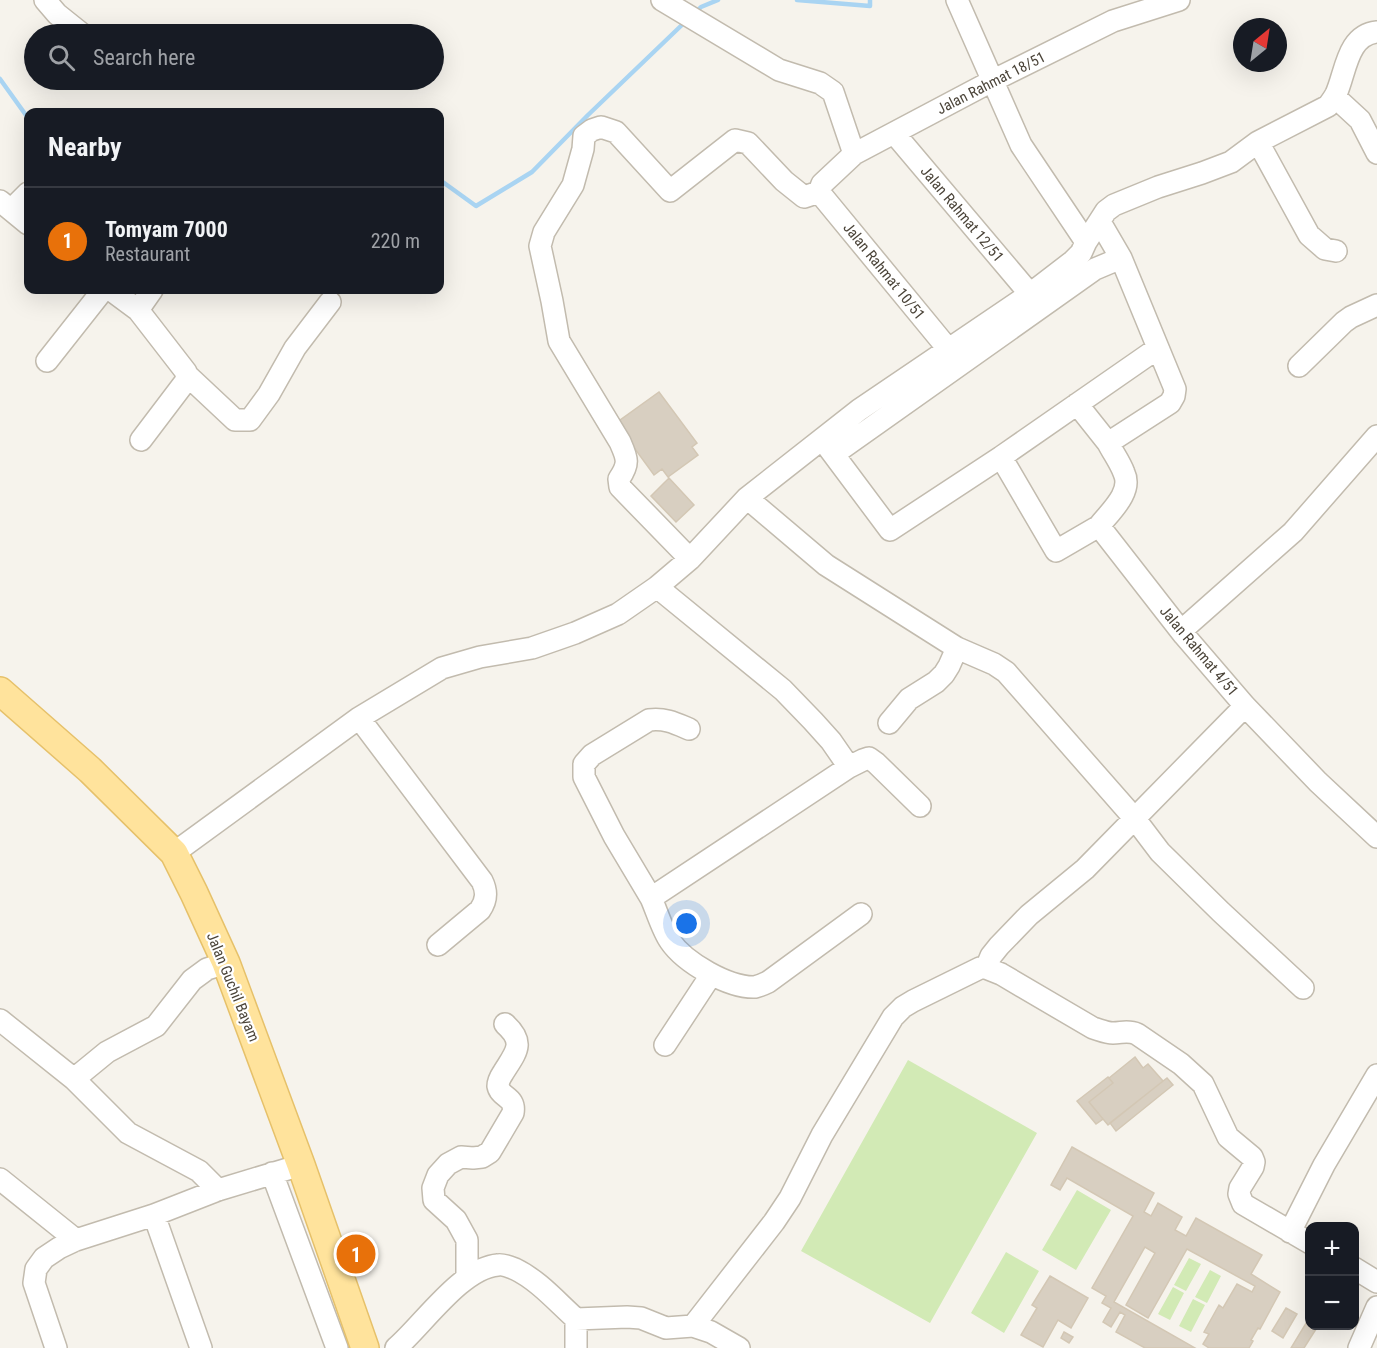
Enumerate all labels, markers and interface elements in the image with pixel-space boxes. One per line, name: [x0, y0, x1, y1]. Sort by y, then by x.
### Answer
north arrow: [1233, 18, 1287, 72]
search box: [24, 24, 444, 90]
icon: search: [45, 41, 78, 74]
text: Search here: [93, 45, 195, 70]
street label: Jalan Rahmat 18/51: [934, 48, 1048, 118]
text: Nearby: [48, 132, 122, 162]
street label: Jalan Rahmat 12/51: [917, 162, 1007, 266]
text: Tomyam 7000: [105, 217, 228, 242]
street label: Jalan Rahmat 10/51: [839, 219, 929, 323]
text: 1: [62, 229, 73, 253]
text: 220 m: [371, 229, 420, 253]
text: Restaurant: [105, 242, 190, 266]
street label: Jalan Rahmat 4/51: [1156, 602, 1242, 700]
your location: [672, 909, 701, 938]
street label: Jalan Guchil Bayam: [203, 930, 263, 1044]
map controls: [1305, 1222, 1359, 1330]
button: +: [1305, 1222, 1359, 1276]
pin: 1: [336, 1232, 376, 1276]
button: −: [1305, 1276, 1359, 1330]

